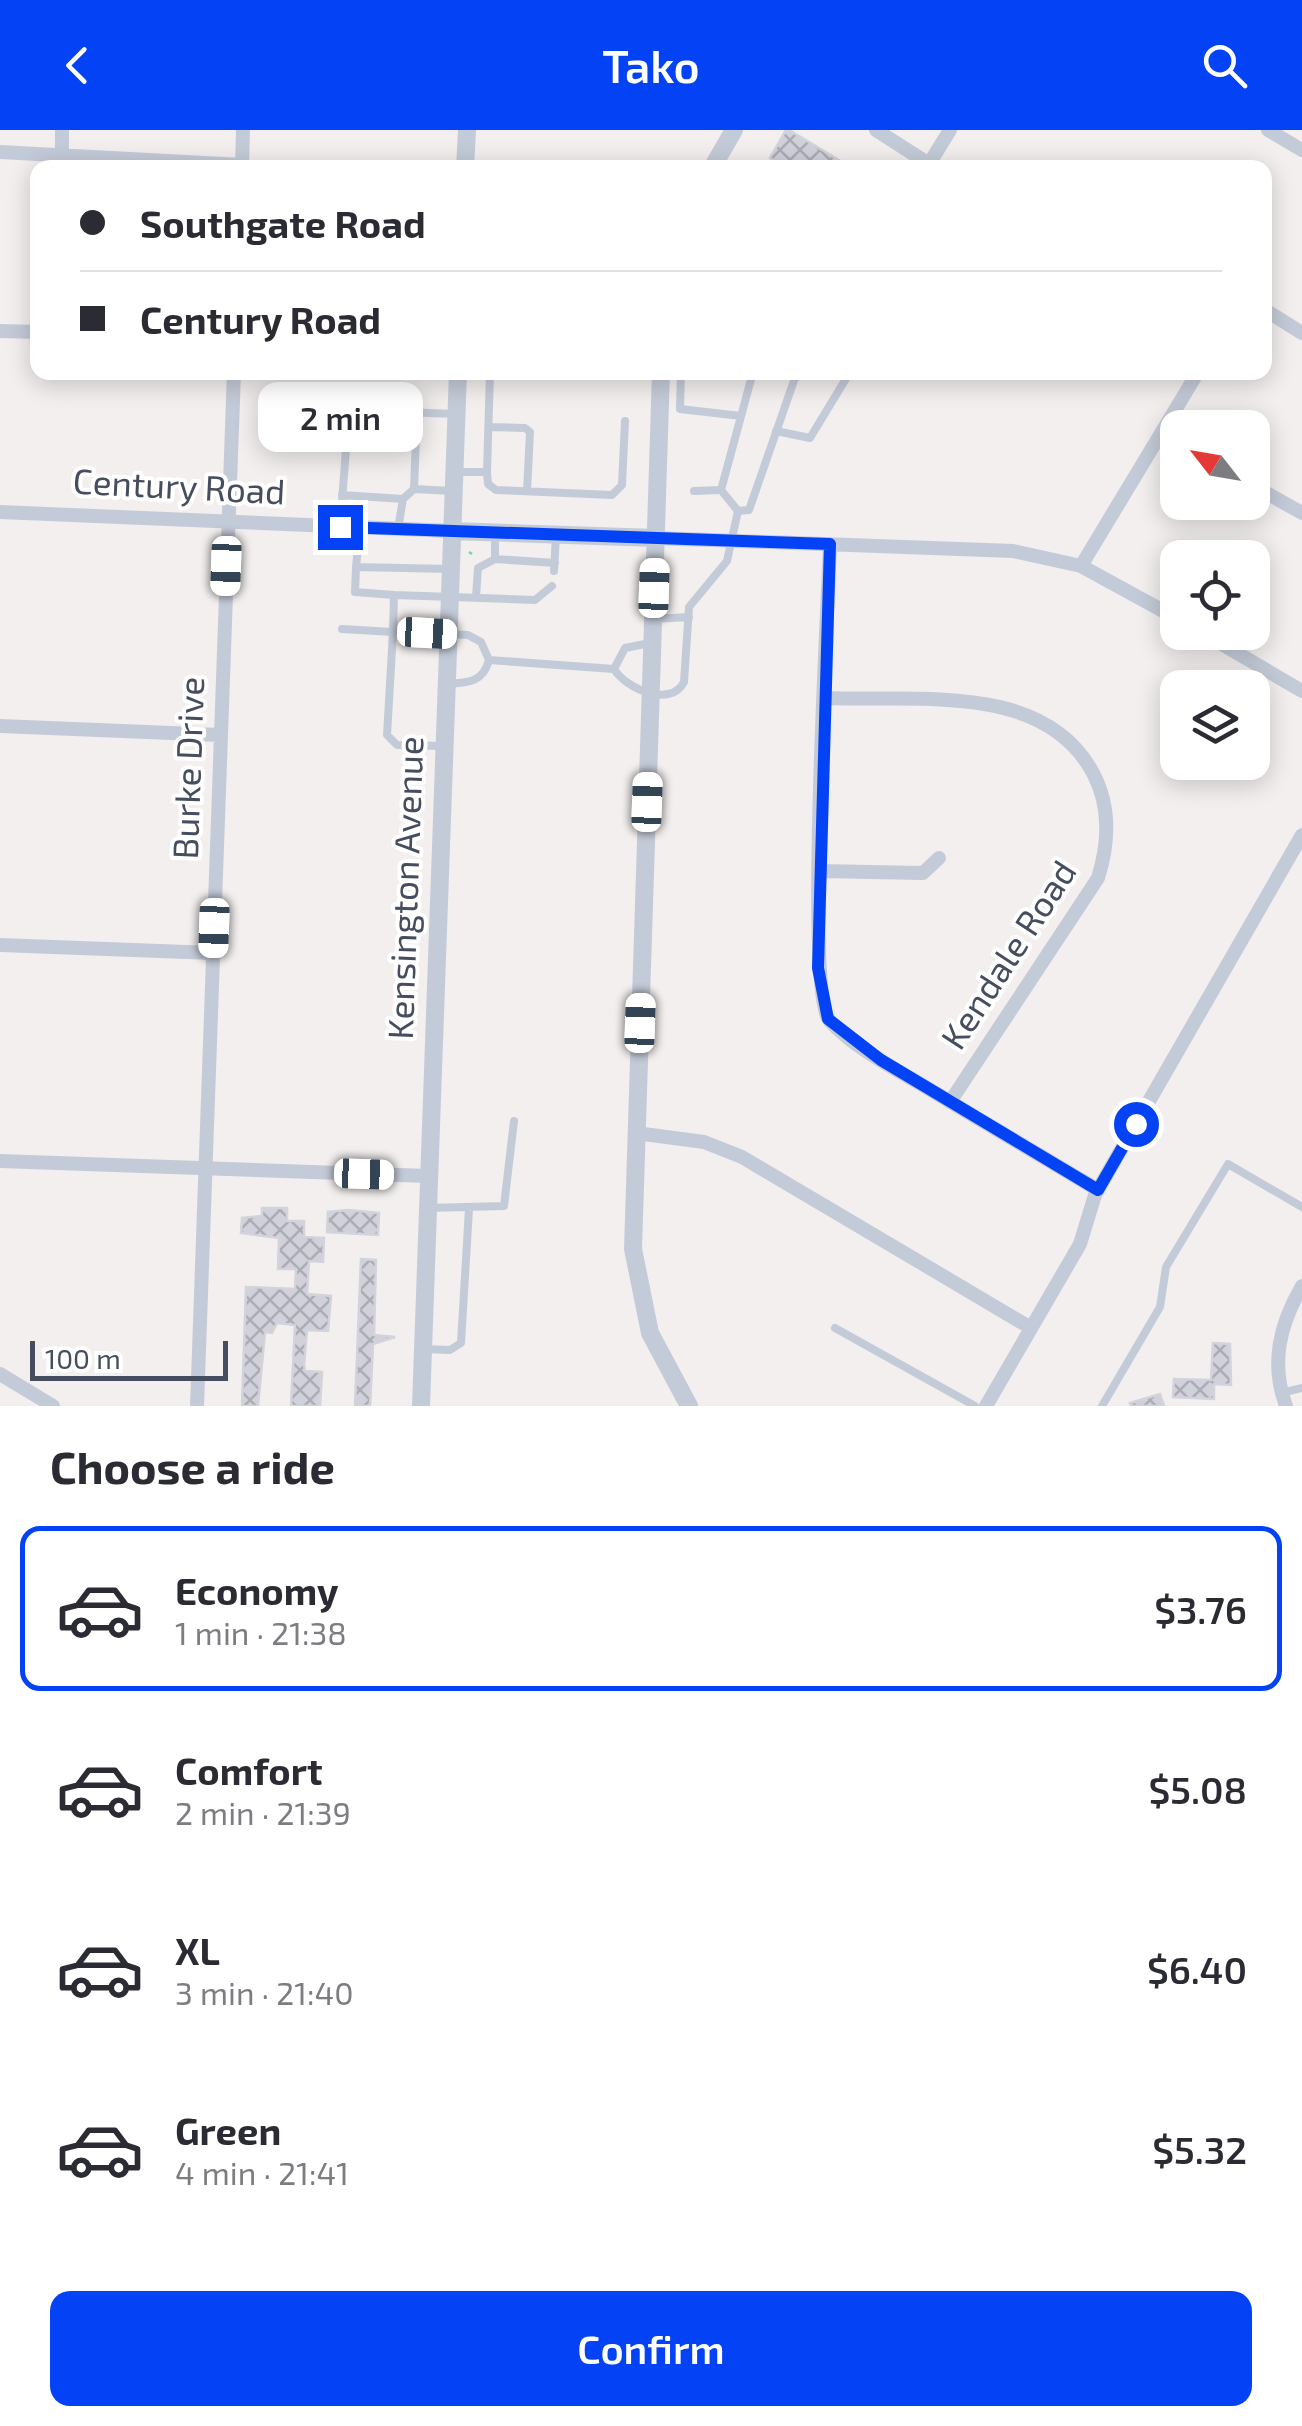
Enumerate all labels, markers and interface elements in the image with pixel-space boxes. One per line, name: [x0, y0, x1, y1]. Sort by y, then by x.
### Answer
icon: back: [50, 38, 105, 93]
text: Tako: [602, 38, 700, 92]
icon: search: [1197, 38, 1252, 93]
text: Southgate Road: [140, 200, 426, 246]
text: Century Road: [140, 296, 381, 342]
callout: 2 min: [258, 382, 422, 452]
text: 2 min: [300, 398, 381, 436]
north arrow: [1160, 410, 1270, 520]
map controls: [1160, 410, 1270, 780]
street label: Century Road: [72, 458, 286, 512]
route end: [318, 505, 363, 550]
car: [210, 535, 242, 597]
button: locate: [1160, 540, 1270, 650]
car: [638, 557, 670, 619]
car: [396, 616, 458, 650]
button: layers: [1160, 670, 1270, 780]
street label: Burke Drive: [163, 676, 211, 860]
street label: Kensington Avenue: [378, 736, 430, 1040]
car: [631, 771, 663, 833]
street label: Kendale Road: [931, 852, 1084, 1056]
car: [198, 897, 230, 959]
car: [624, 992, 656, 1054]
route start: [1114, 1102, 1159, 1147]
car: [333, 1158, 395, 1190]
scale bar: [30, 1336, 228, 1380]
text: 100 m: [45, 1341, 121, 1375]
text: Choose a ride: [50, 1439, 335, 1493]
icon: car: [55, 1564, 145, 1654]
text: Economy: [175, 1567, 339, 1613]
text: $3.76: [1154, 1586, 1247, 1632]
text: 1 min · 21:38: [175, 1613, 347, 1651]
icon: car: [55, 1744, 145, 1834]
text: Comfort: [175, 1747, 323, 1793]
text: $5.08: [1149, 1766, 1247, 1812]
text: 2 min · 21:39: [175, 1793, 351, 1831]
icon: car: [55, 1924, 145, 2014]
text: XL: [175, 1927, 220, 1973]
text: $6.40: [1147, 1946, 1247, 1992]
text: 3 min · 21:40: [175, 1973, 354, 2011]
icon: car: [55, 2104, 145, 2194]
text: Green: [175, 2107, 281, 2153]
text: $5.32: [1152, 2126, 1247, 2172]
text: 4 min · 21:41: [175, 2153, 349, 2191]
button: Confirm: [50, 2291, 1252, 2406]

